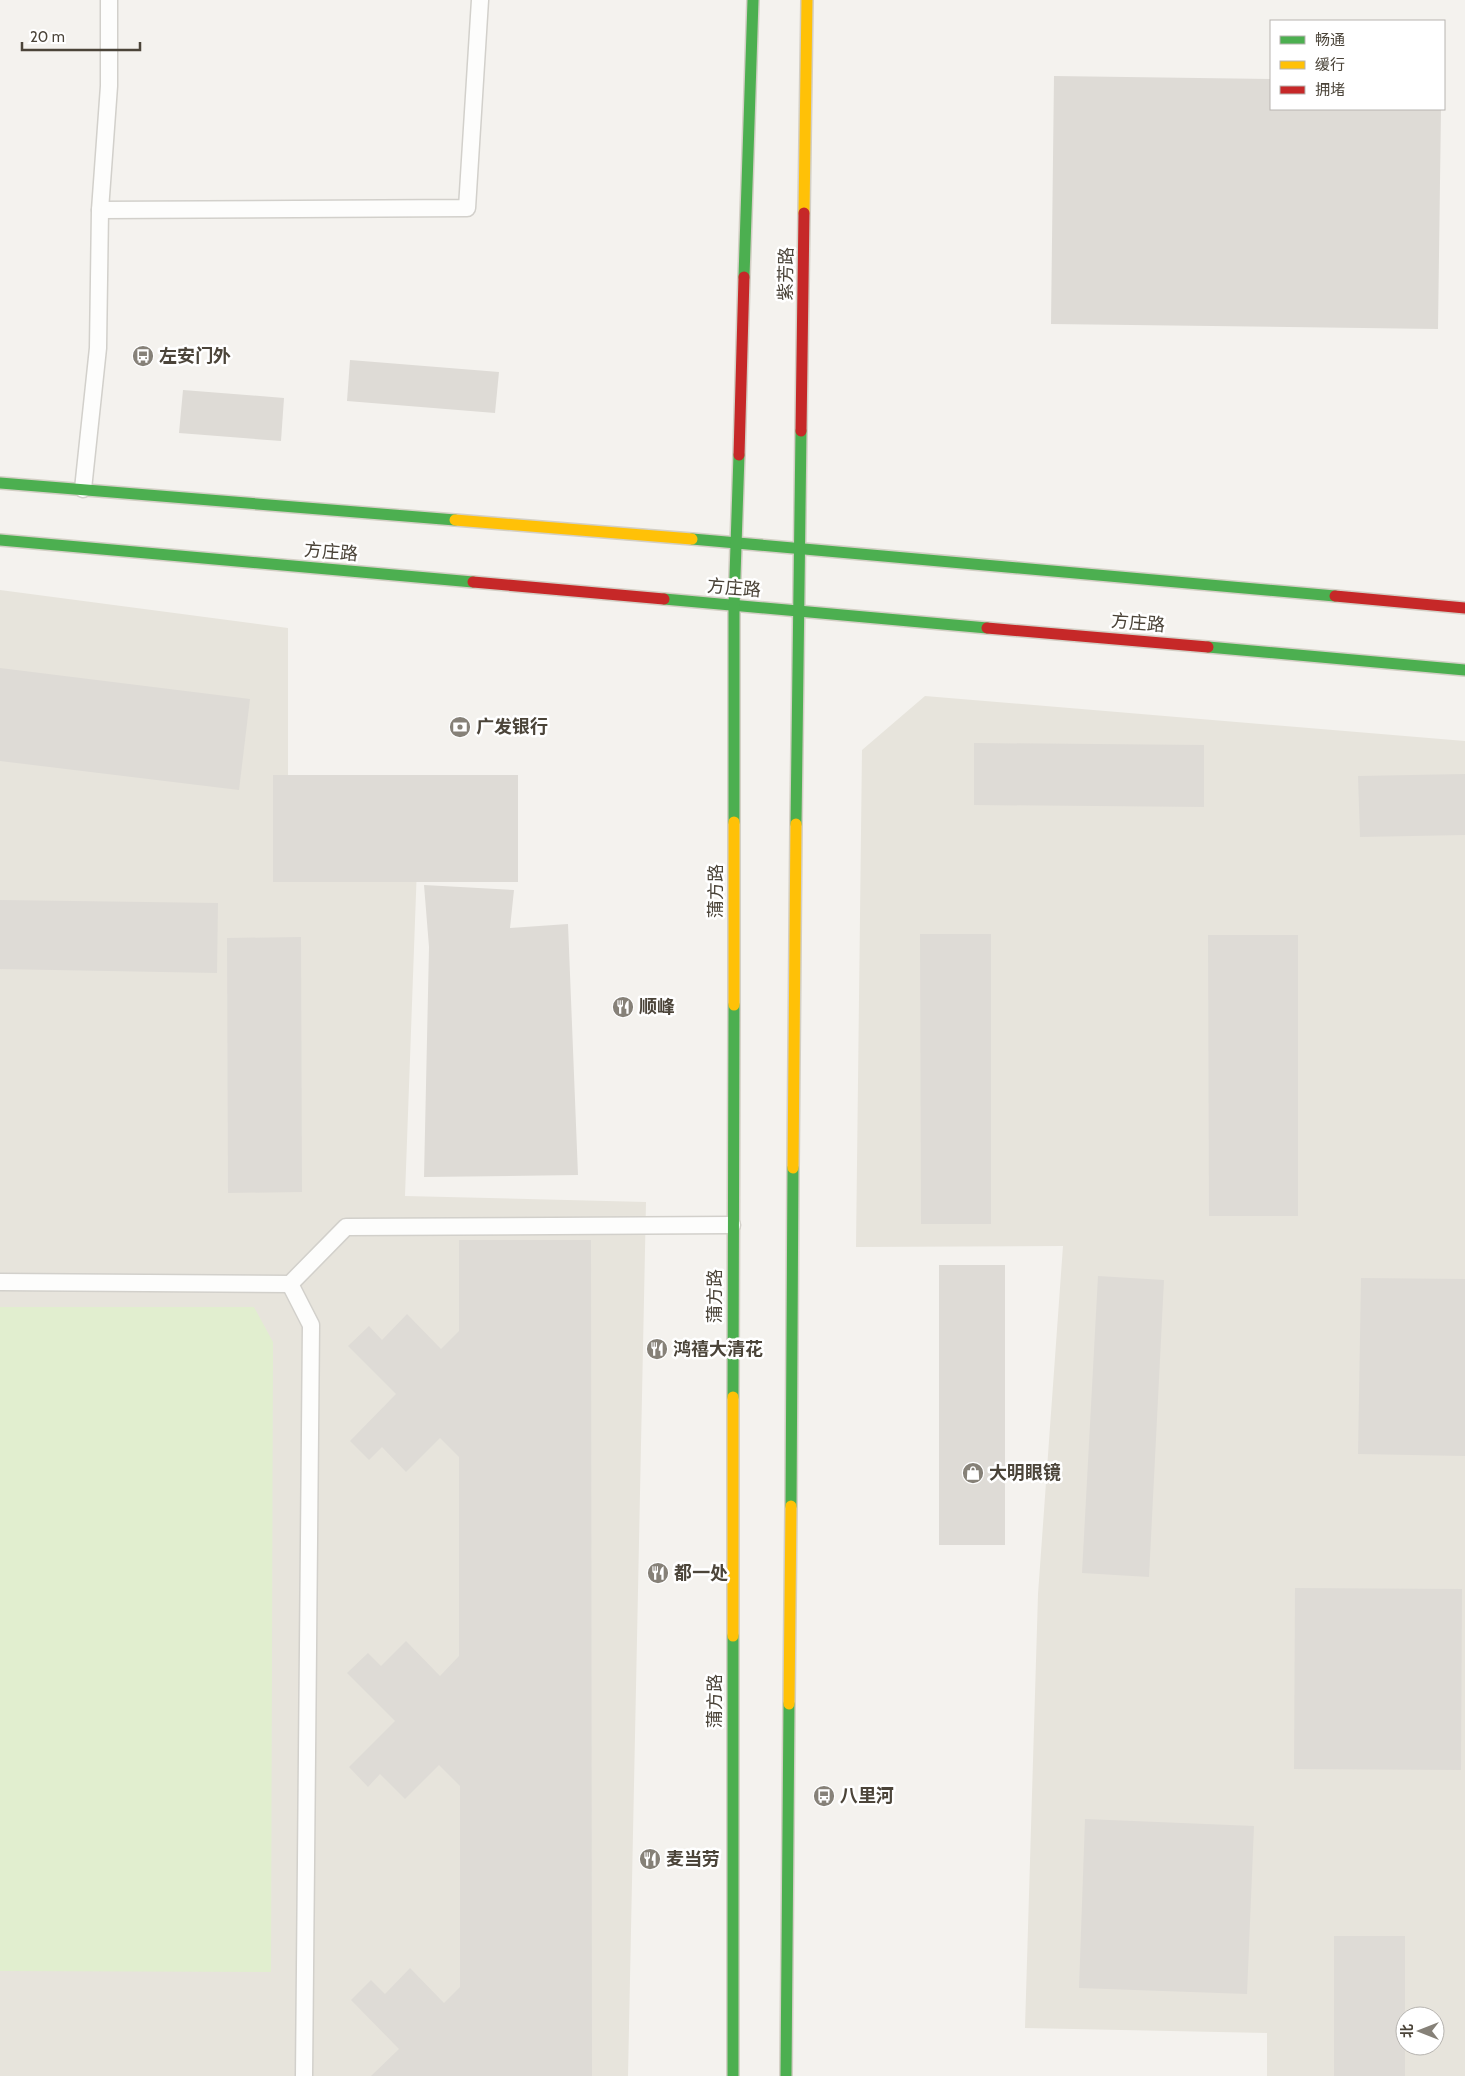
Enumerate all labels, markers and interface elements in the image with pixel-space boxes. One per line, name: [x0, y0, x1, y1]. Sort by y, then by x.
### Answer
scale bar: [22, 20, 140, 52]
legend: [1270, 20, 1445, 110]
text: 20 m: [30, 28, 65, 46]
text: 畅通: [1315, 31, 1345, 49]
text: 缓行: [1315, 56, 1345, 74]
text: 拥堵: [1315, 81, 1345, 99]
street label: 紫芳路: [775, 247, 797, 301]
bus stop icon: 左安门外: [131, 344, 155, 368]
place label: 左安门外: [159, 345, 231, 367]
street label: 方庄路: [303, 539, 359, 565]
street label: 方庄路: [706, 575, 762, 601]
street label: 方庄路: [1110, 610, 1166, 636]
bank icon: 广发银行: [448, 715, 472, 739]
place label: 广发银行: [476, 716, 548, 738]
street label: 蒲方路: [705, 864, 727, 918]
restaurant icon: 顺峰: [611, 995, 635, 1019]
place label: 顺峰: [639, 996, 675, 1018]
street label: 蒲方路: [704, 1269, 726, 1323]
restaurant icon: 鸿禧大清花: [645, 1337, 669, 1361]
place label: 鸿禧大清花: [673, 1338, 763, 1360]
shop icon: 大明眼镜: [961, 1461, 985, 1485]
place label: 大明眼镜: [989, 1462, 1061, 1484]
restaurant icon: 都一处: [646, 1561, 670, 1585]
place label: 都一处: [674, 1562, 728, 1584]
street label: 蒲方路: [704, 1674, 726, 1728]
bus stop icon: 八里河: [812, 1784, 836, 1808]
place label: 八里河: [840, 1785, 894, 1807]
restaurant icon: 麦当劳: [638, 1847, 662, 1871]
place label: 麦当劳: [666, 1848, 720, 1870]
north arrow: [1395, 2006, 1445, 2056]
text: 北: [1398, 2024, 1416, 2038]

